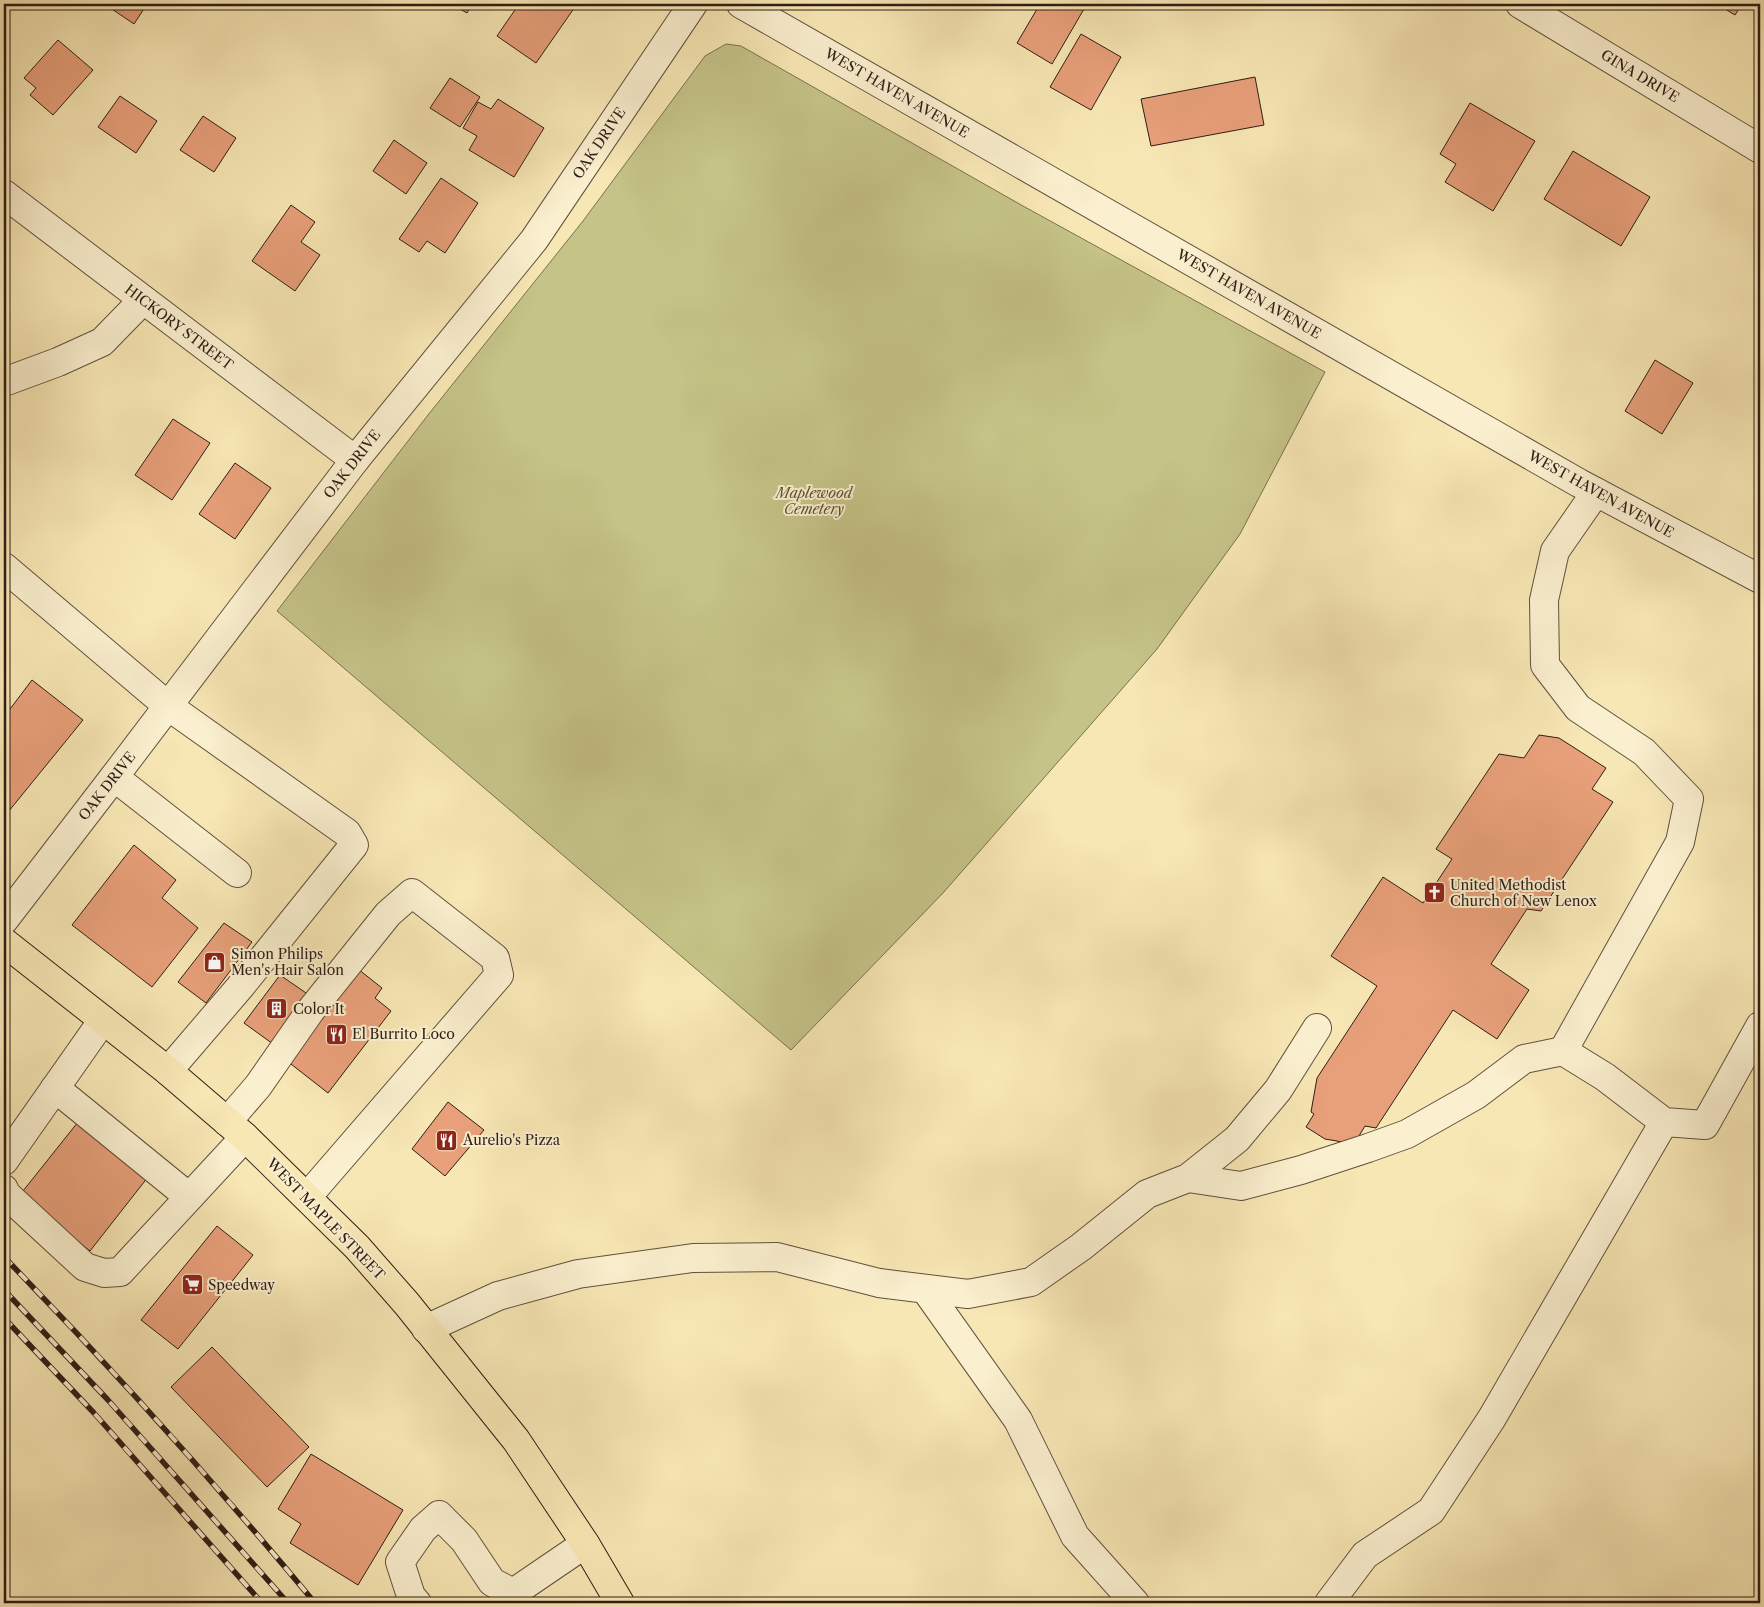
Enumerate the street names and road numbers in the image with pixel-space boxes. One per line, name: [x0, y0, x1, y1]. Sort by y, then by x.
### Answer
street label: WEST HAVEN AVENUE: [821, 44, 972, 142]
street label: GINA DRIVE: [1598, 46, 1682, 106]
street label: OAK DRIVE: [569, 104, 629, 182]
street label: WEST HAVEN AVENUE: [1173, 245, 1324, 343]
street label: HICKORY STREET: [121, 280, 237, 374]
street label: OAK DRIVE: [320, 426, 384, 502]
street label: WEST HAVEN AVENUE: [1524, 446, 1677, 542]
street label: OAK DRIVE: [75, 748, 139, 824]
street label: WEST MAPLE STREET: [262, 1154, 389, 1284]

